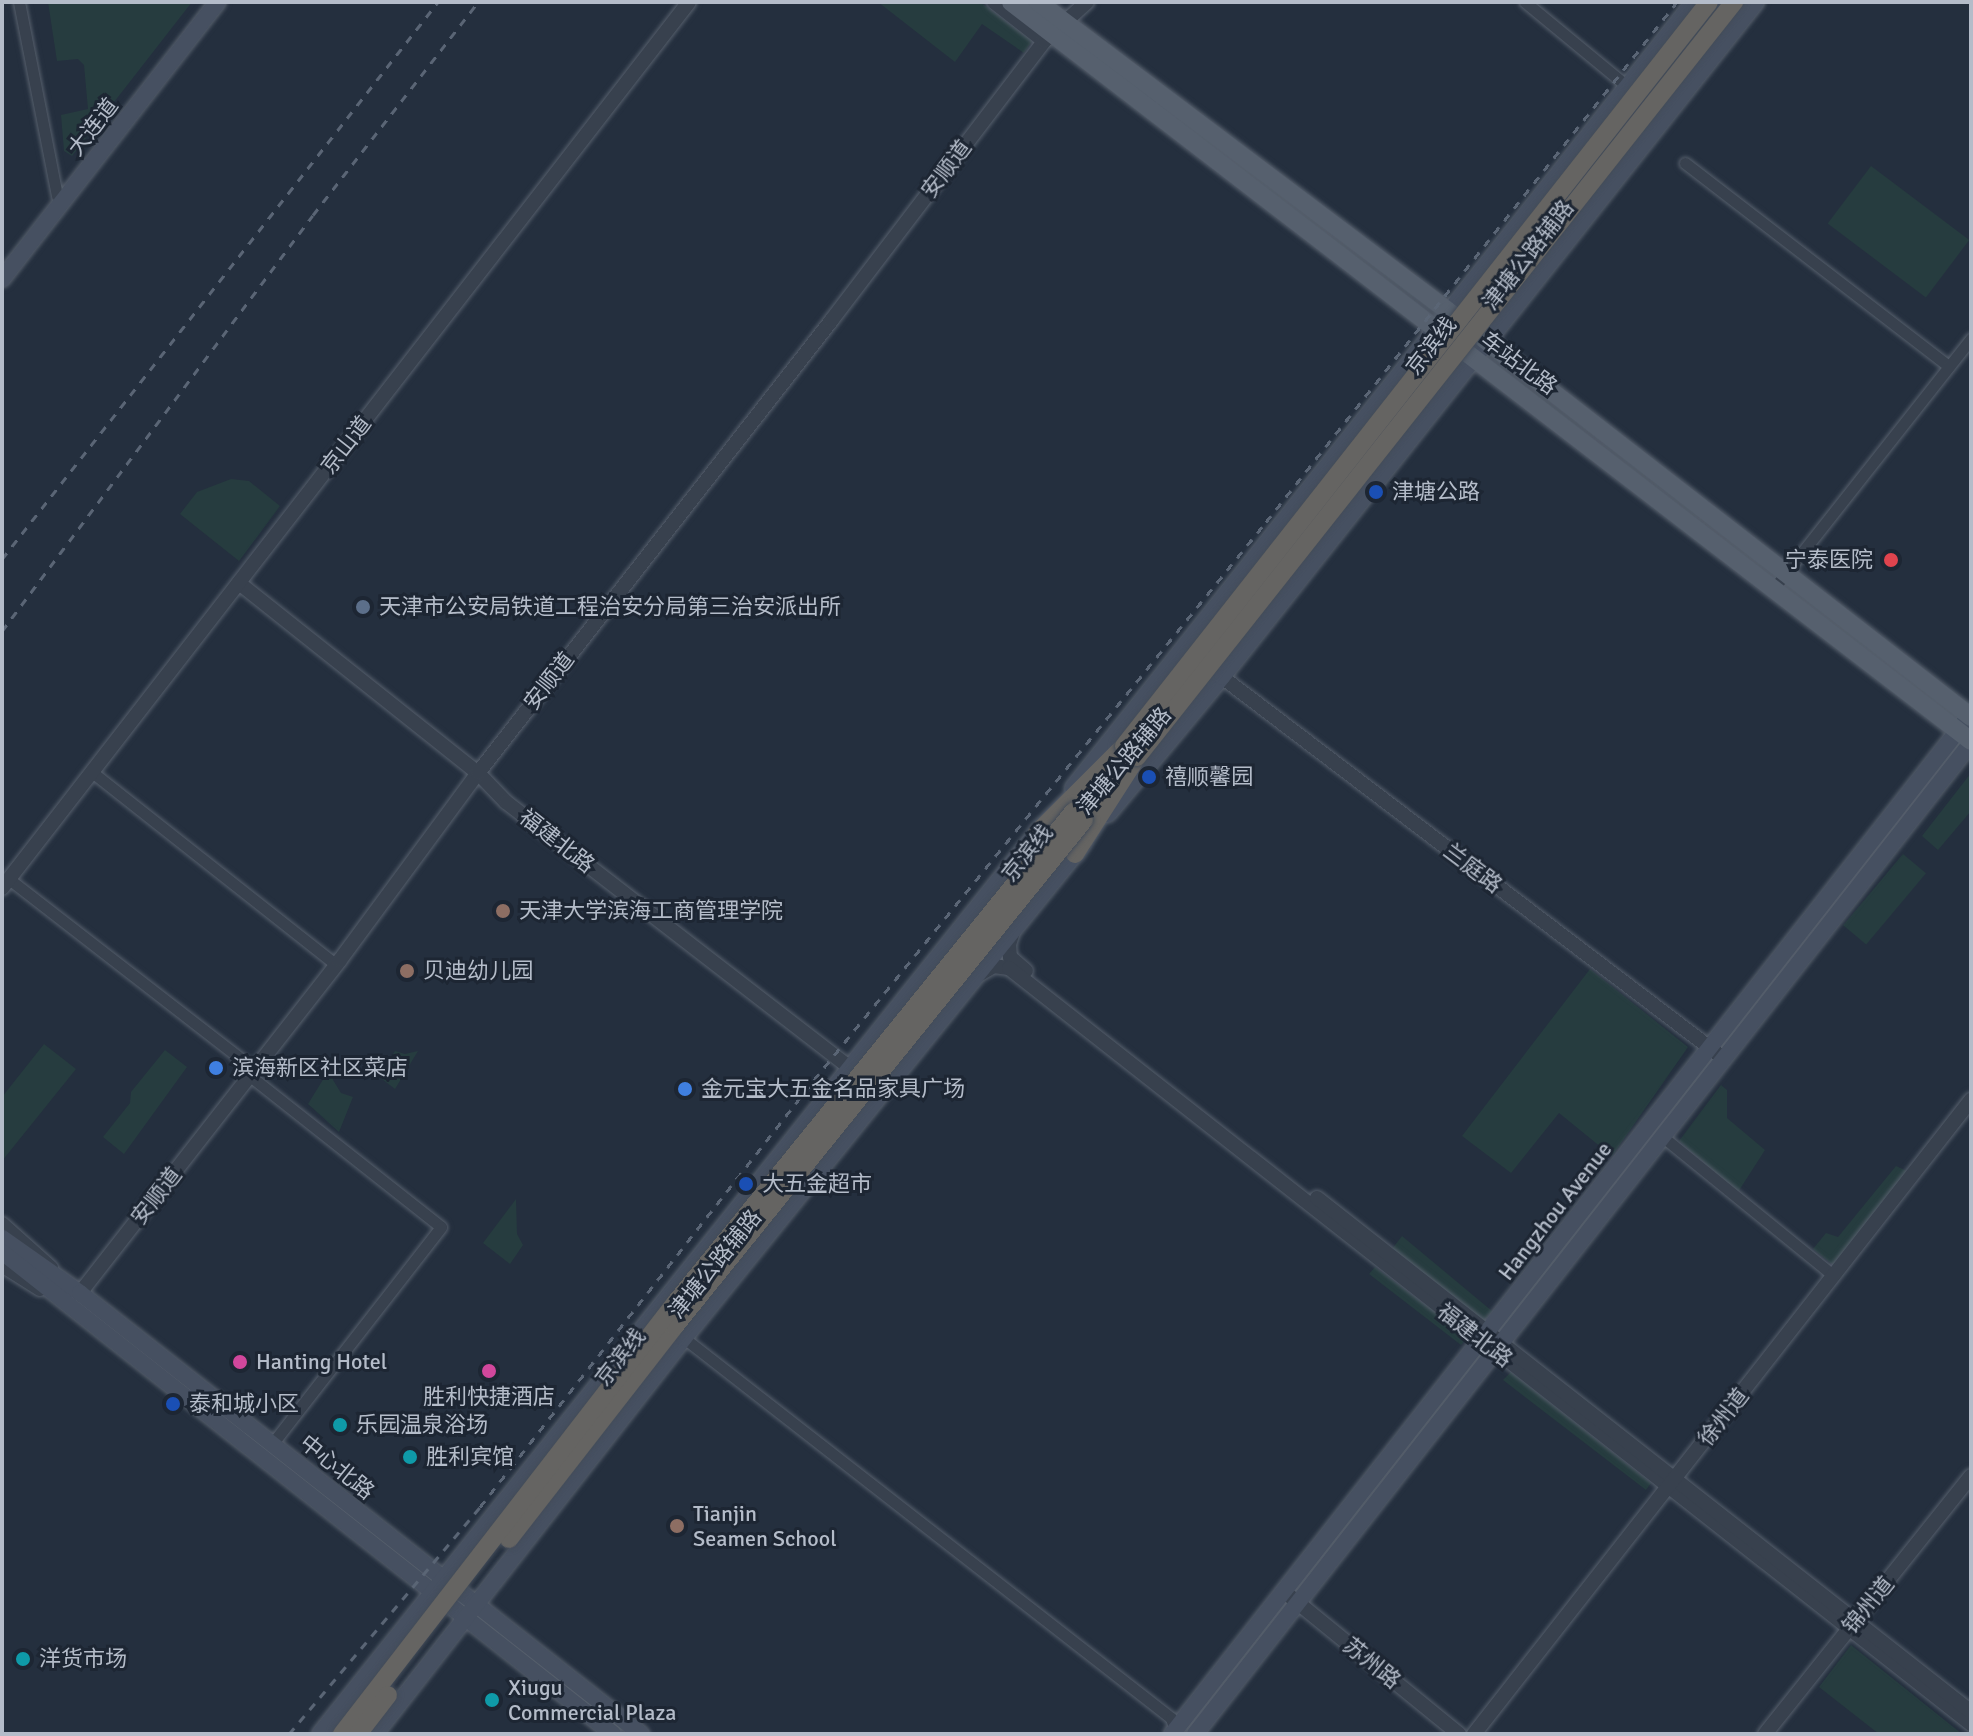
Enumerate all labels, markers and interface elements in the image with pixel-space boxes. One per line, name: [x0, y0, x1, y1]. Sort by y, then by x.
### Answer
street label: 大连道: [62, 93, 124, 161]
street label: 安顺道: [916, 135, 976, 203]
street label: 津塘公路辅路: [1477, 195, 1579, 315]
street label: 京滨线: [1400, 312, 1462, 380]
street label: 车站北路: [1476, 326, 1562, 400]
street label: 京山道: [315, 411, 377, 479]
place label: 津塘公路: [1392, 479, 1480, 505]
marker: 津塘公路: [1367, 483, 1385, 501]
place label: 宁泰医院: [1785, 547, 1873, 573]
marker: 宁泰医院: [1880, 549, 1902, 571]
place label: 天津市公安局铁道工程治安分局第三治安派出所: [379, 594, 841, 620]
marker: 天津市公安局铁道工程治安分局第三治安派出所: [354, 598, 372, 616]
street label: 安顺道: [518, 647, 580, 715]
street label: 津塘公路辅路: [1071, 702, 1177, 820]
place label: 禧顺馨园: [1165, 764, 1253, 790]
marker: 禧顺馨园: [1140, 768, 1158, 786]
street label: 福建北路: [514, 804, 600, 878]
street label: 京滨线: [996, 819, 1058, 887]
street label: 兰庭路: [1439, 838, 1507, 898]
place label: 天津大学滨海工商管理学院: [519, 898, 783, 924]
marker: 天津大学滨海工商管理学院: [494, 902, 512, 920]
place label: 贝迪幼儿园: [423, 958, 533, 984]
marker: 贝迪幼儿园: [398, 962, 416, 980]
place label: 滨海新区社区菜店: [232, 1055, 408, 1081]
marker: 滨海新区社区菜店: [207, 1059, 225, 1077]
place label: 金元宝大五金名品家具广场: [701, 1076, 965, 1102]
marker: 金元宝大五金名品家具广场: [676, 1080, 694, 1098]
street label: Hangzhou Avenue: [1493, 1136, 1617, 1286]
street label: 安顺道: [125, 1162, 187, 1230]
place label: 大五金超市: [762, 1171, 872, 1197]
marker: 大五金超市: [737, 1175, 755, 1193]
street label: 津塘公路辅路: [663, 1204, 767, 1324]
street label: 福建北路: [1432, 1298, 1518, 1372]
street label: 京滨线: [589, 1323, 651, 1391]
place label: Hanting Hotel: [256, 1349, 387, 1375]
marker: Hanting Hotel: [231, 1353, 249, 1371]
marker: 胜利快捷酒店: [480, 1362, 498, 1380]
street label: 徐州道: [1692, 1383, 1754, 1451]
place label: 胜利快捷酒店: [423, 1384, 555, 1410]
place label: 泰和城小区: [189, 1391, 299, 1417]
marker: 泰和城小区: [164, 1395, 182, 1413]
place label: 乐园温泉浴场: [356, 1412, 488, 1438]
marker: 乐园温泉浴场: [331, 1416, 349, 1434]
street label: 中心北路: [294, 1429, 380, 1505]
place label: 胜利宾馆: [426, 1444, 514, 1470]
marker: 胜利宾馆: [401, 1448, 419, 1466]
place label: Tianjin Seamen School: [693, 1500, 837, 1552]
marker: Tianjin Seamen School: [668, 1517, 686, 1535]
street label: 锦州道: [1837, 1571, 1899, 1639]
street label: 苏州路: [1338, 1632, 1406, 1694]
place label: 洋货市场: [39, 1646, 127, 1672]
marker: 洋货市场: [14, 1650, 32, 1668]
place label: Xiugu Commercial Plaza: [508, 1674, 676, 1726]
marker: Xiugu Commercial Plaza: [483, 1691, 501, 1709]

